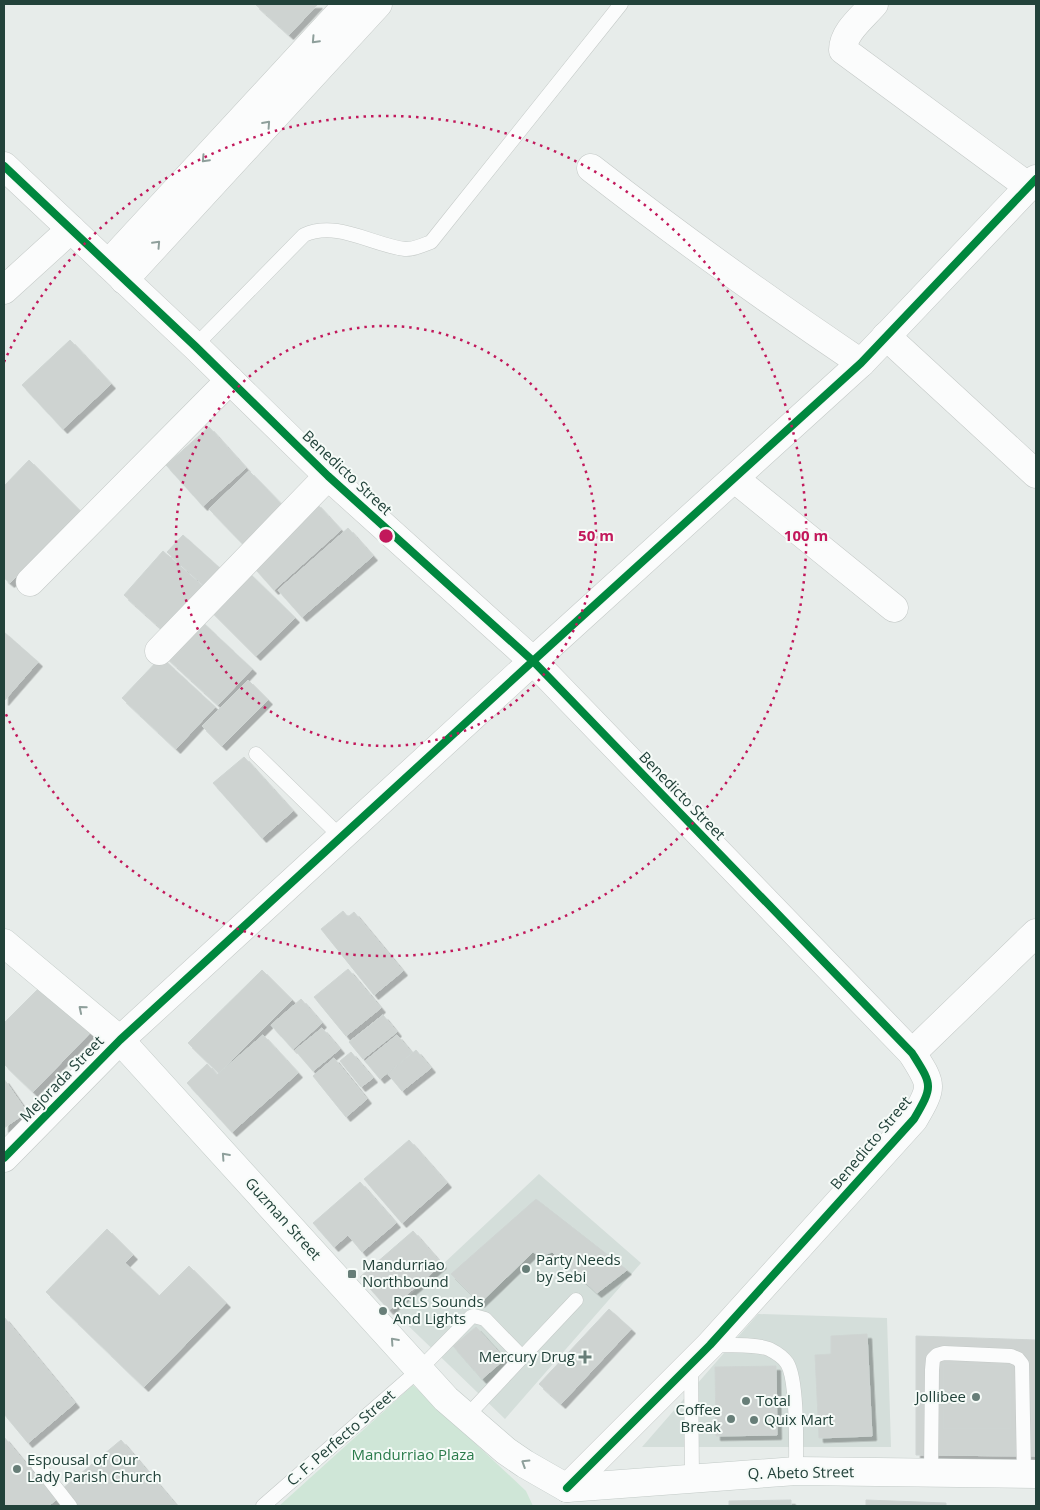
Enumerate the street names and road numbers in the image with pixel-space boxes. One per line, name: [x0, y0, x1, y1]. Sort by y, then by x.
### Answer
street label: Benedicto Street: [298, 425, 397, 519]
street label: Benedicto Street: [635, 747, 730, 844]
street label: Mejorada Street: [15, 1031, 108, 1126]
street label: Benedicto Street: [825, 1091, 915, 1193]
street label: Guzman Street: [241, 1173, 326, 1264]
street label: C. F. Perfecto Street: [282, 1385, 399, 1490]
street label: Q. Abeto Street: [747, 1461, 855, 1483]

